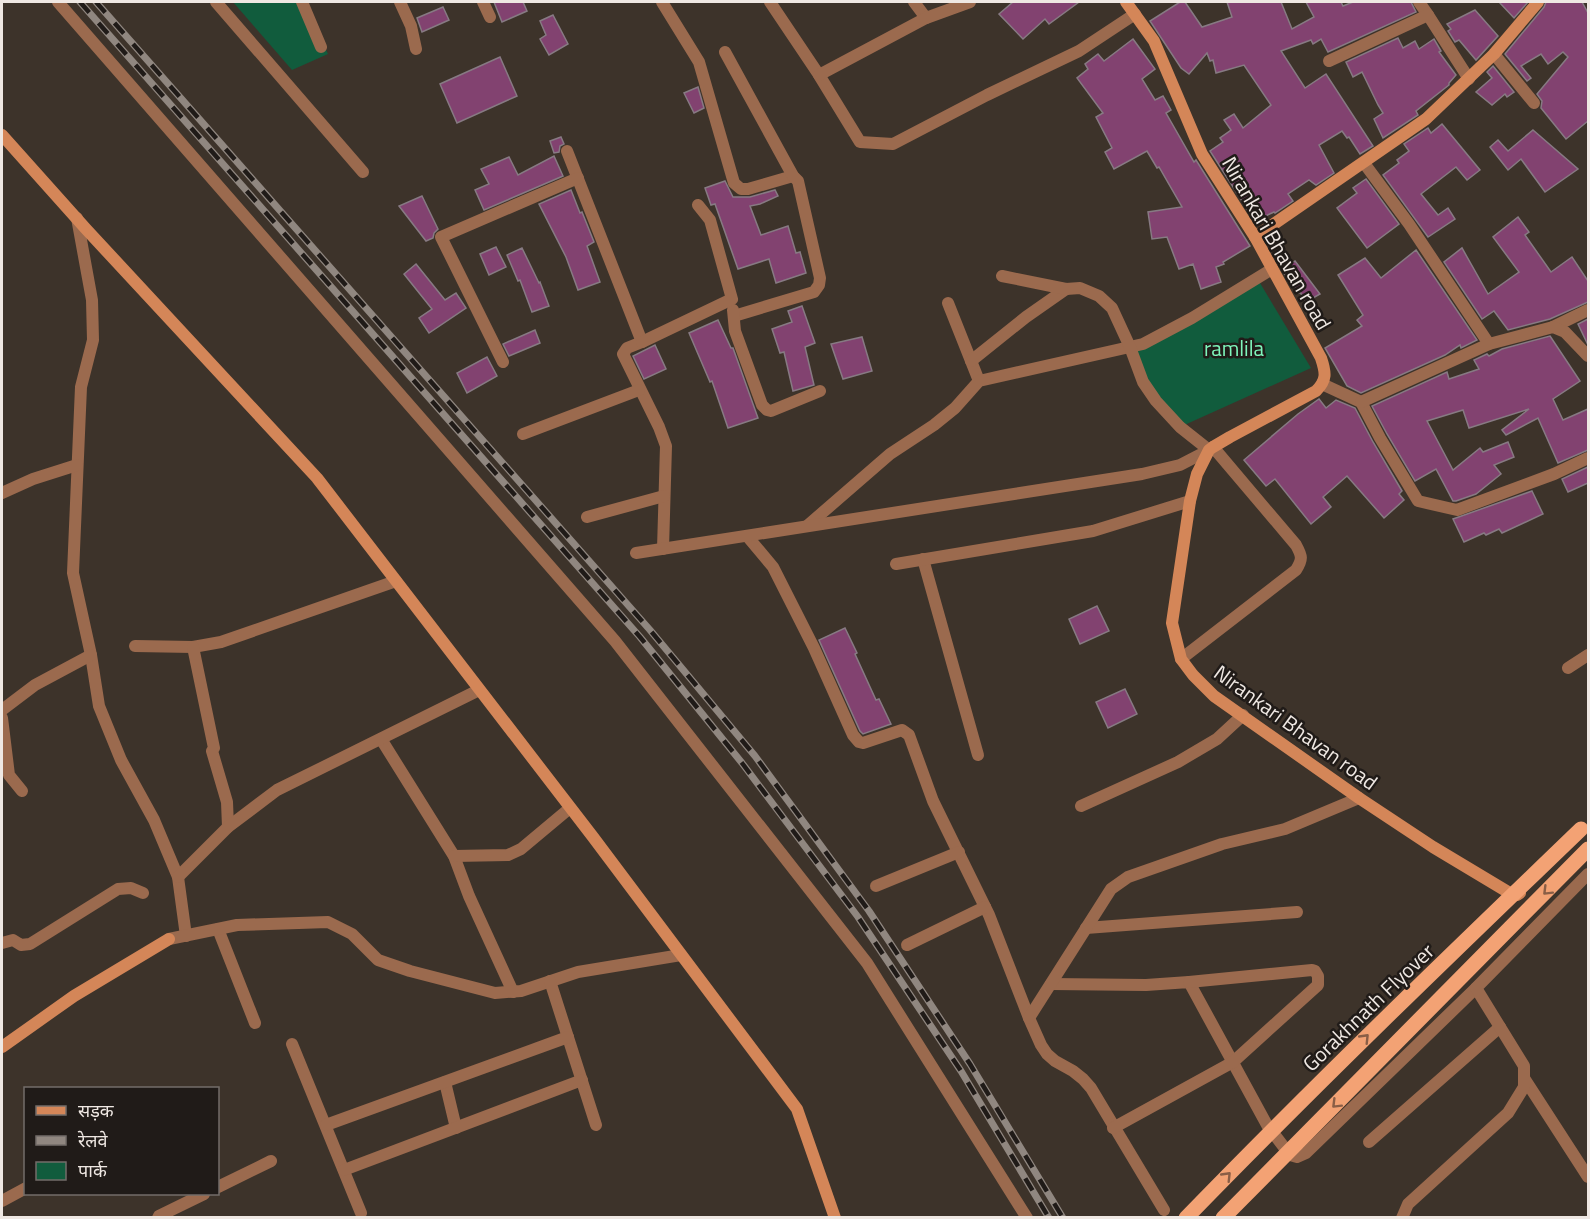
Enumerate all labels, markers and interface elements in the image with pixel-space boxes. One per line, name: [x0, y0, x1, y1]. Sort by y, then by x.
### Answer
street label: Nirankari Bhavan road: [1214, 150, 1340, 336]
park label: ramlila: [1204, 332, 1265, 364]
street label: Nirankari Bhavan road: [1207, 657, 1385, 797]
one-way arrow: [1544, 883, 1555, 894]
street label: Gorakhnath Flyover: [1295, 935, 1441, 1079]
one-way arrow: [1358, 1035, 1369, 1046]
legend: [24, 1087, 219, 1195]
one-way arrow: [1332, 1096, 1343, 1107]
text: सड़क: [78, 1097, 115, 1124]
text: रेलवे: [77, 1127, 109, 1154]
text: पार्क: [78, 1157, 108, 1184]
one-way arrow: [1220, 1172, 1231, 1182]

